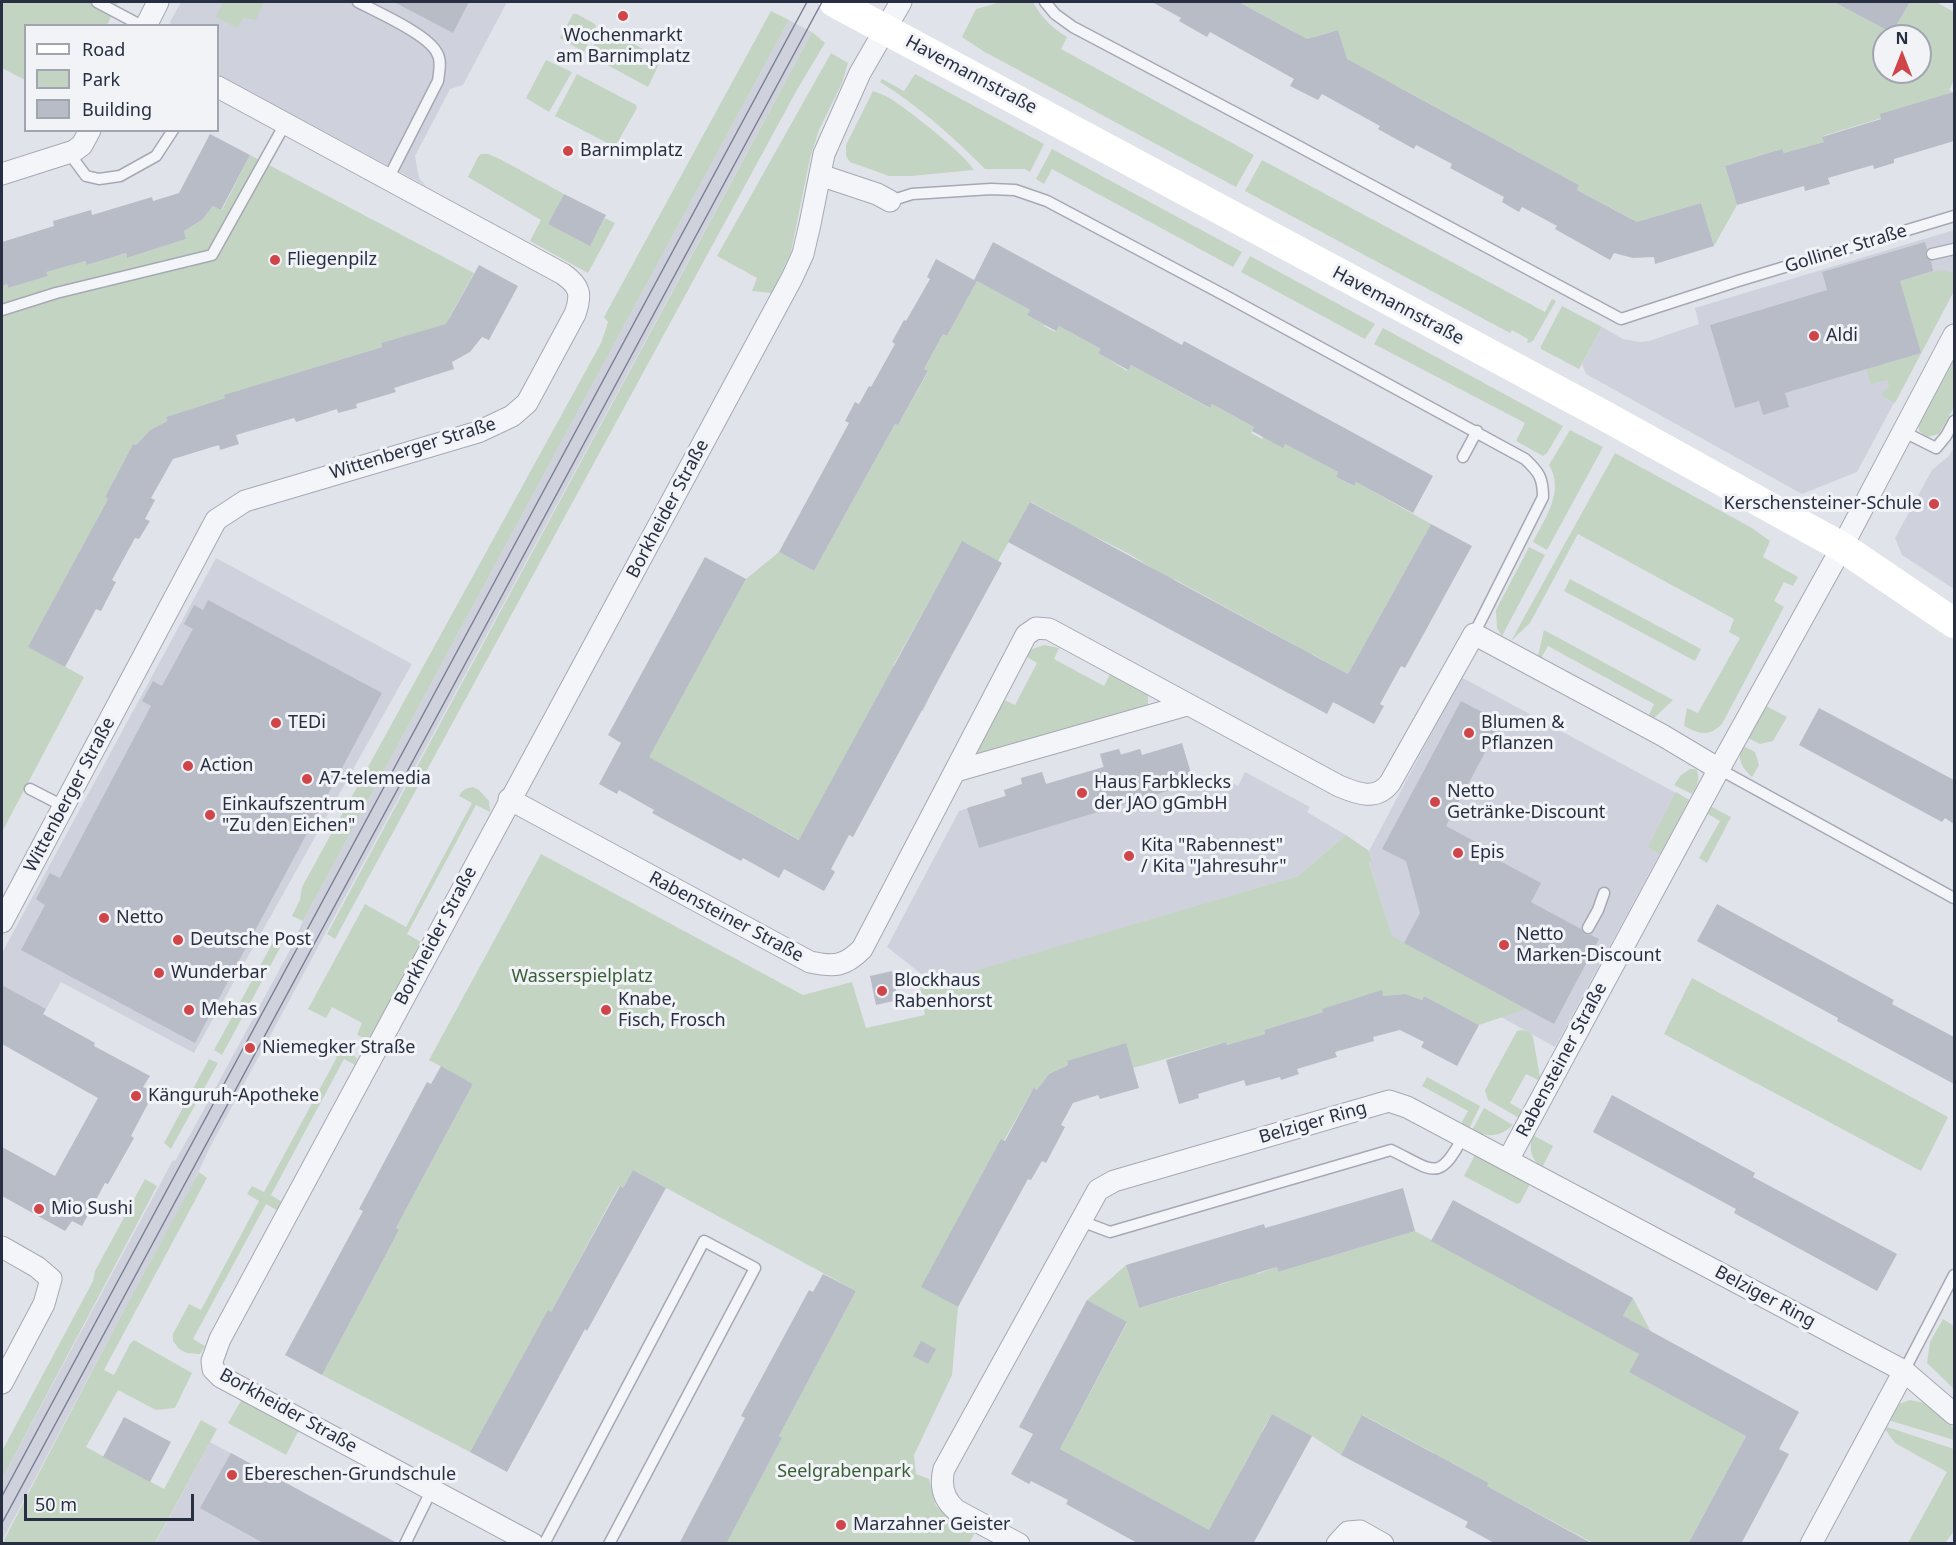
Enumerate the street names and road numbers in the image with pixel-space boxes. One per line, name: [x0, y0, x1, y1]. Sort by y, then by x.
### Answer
street label: Havemannstraße: [902, 31, 1040, 119]
street label: Golliner Straße: [1782, 220, 1910, 278]
street label: Havemannstraße: [1329, 262, 1467, 350]
street label: Wittenberger Straße: [327, 413, 499, 485]
street label: Borkheider Straße: [622, 436, 714, 582]
street label: Wittenberger Straße: [20, 714, 120, 876]
street label: Borkheider Straße: [390, 863, 482, 1009]
street label: Rabensteiner Straße: [645, 867, 807, 967]
street label: Rabensteiner Straße: [1512, 979, 1612, 1141]
street label: Belziger Ring: [1257, 1097, 1369, 1149]
street label: Belziger Ring: [1711, 1261, 1819, 1333]
street label: Borkheider Straße: [215, 1364, 361, 1458]

